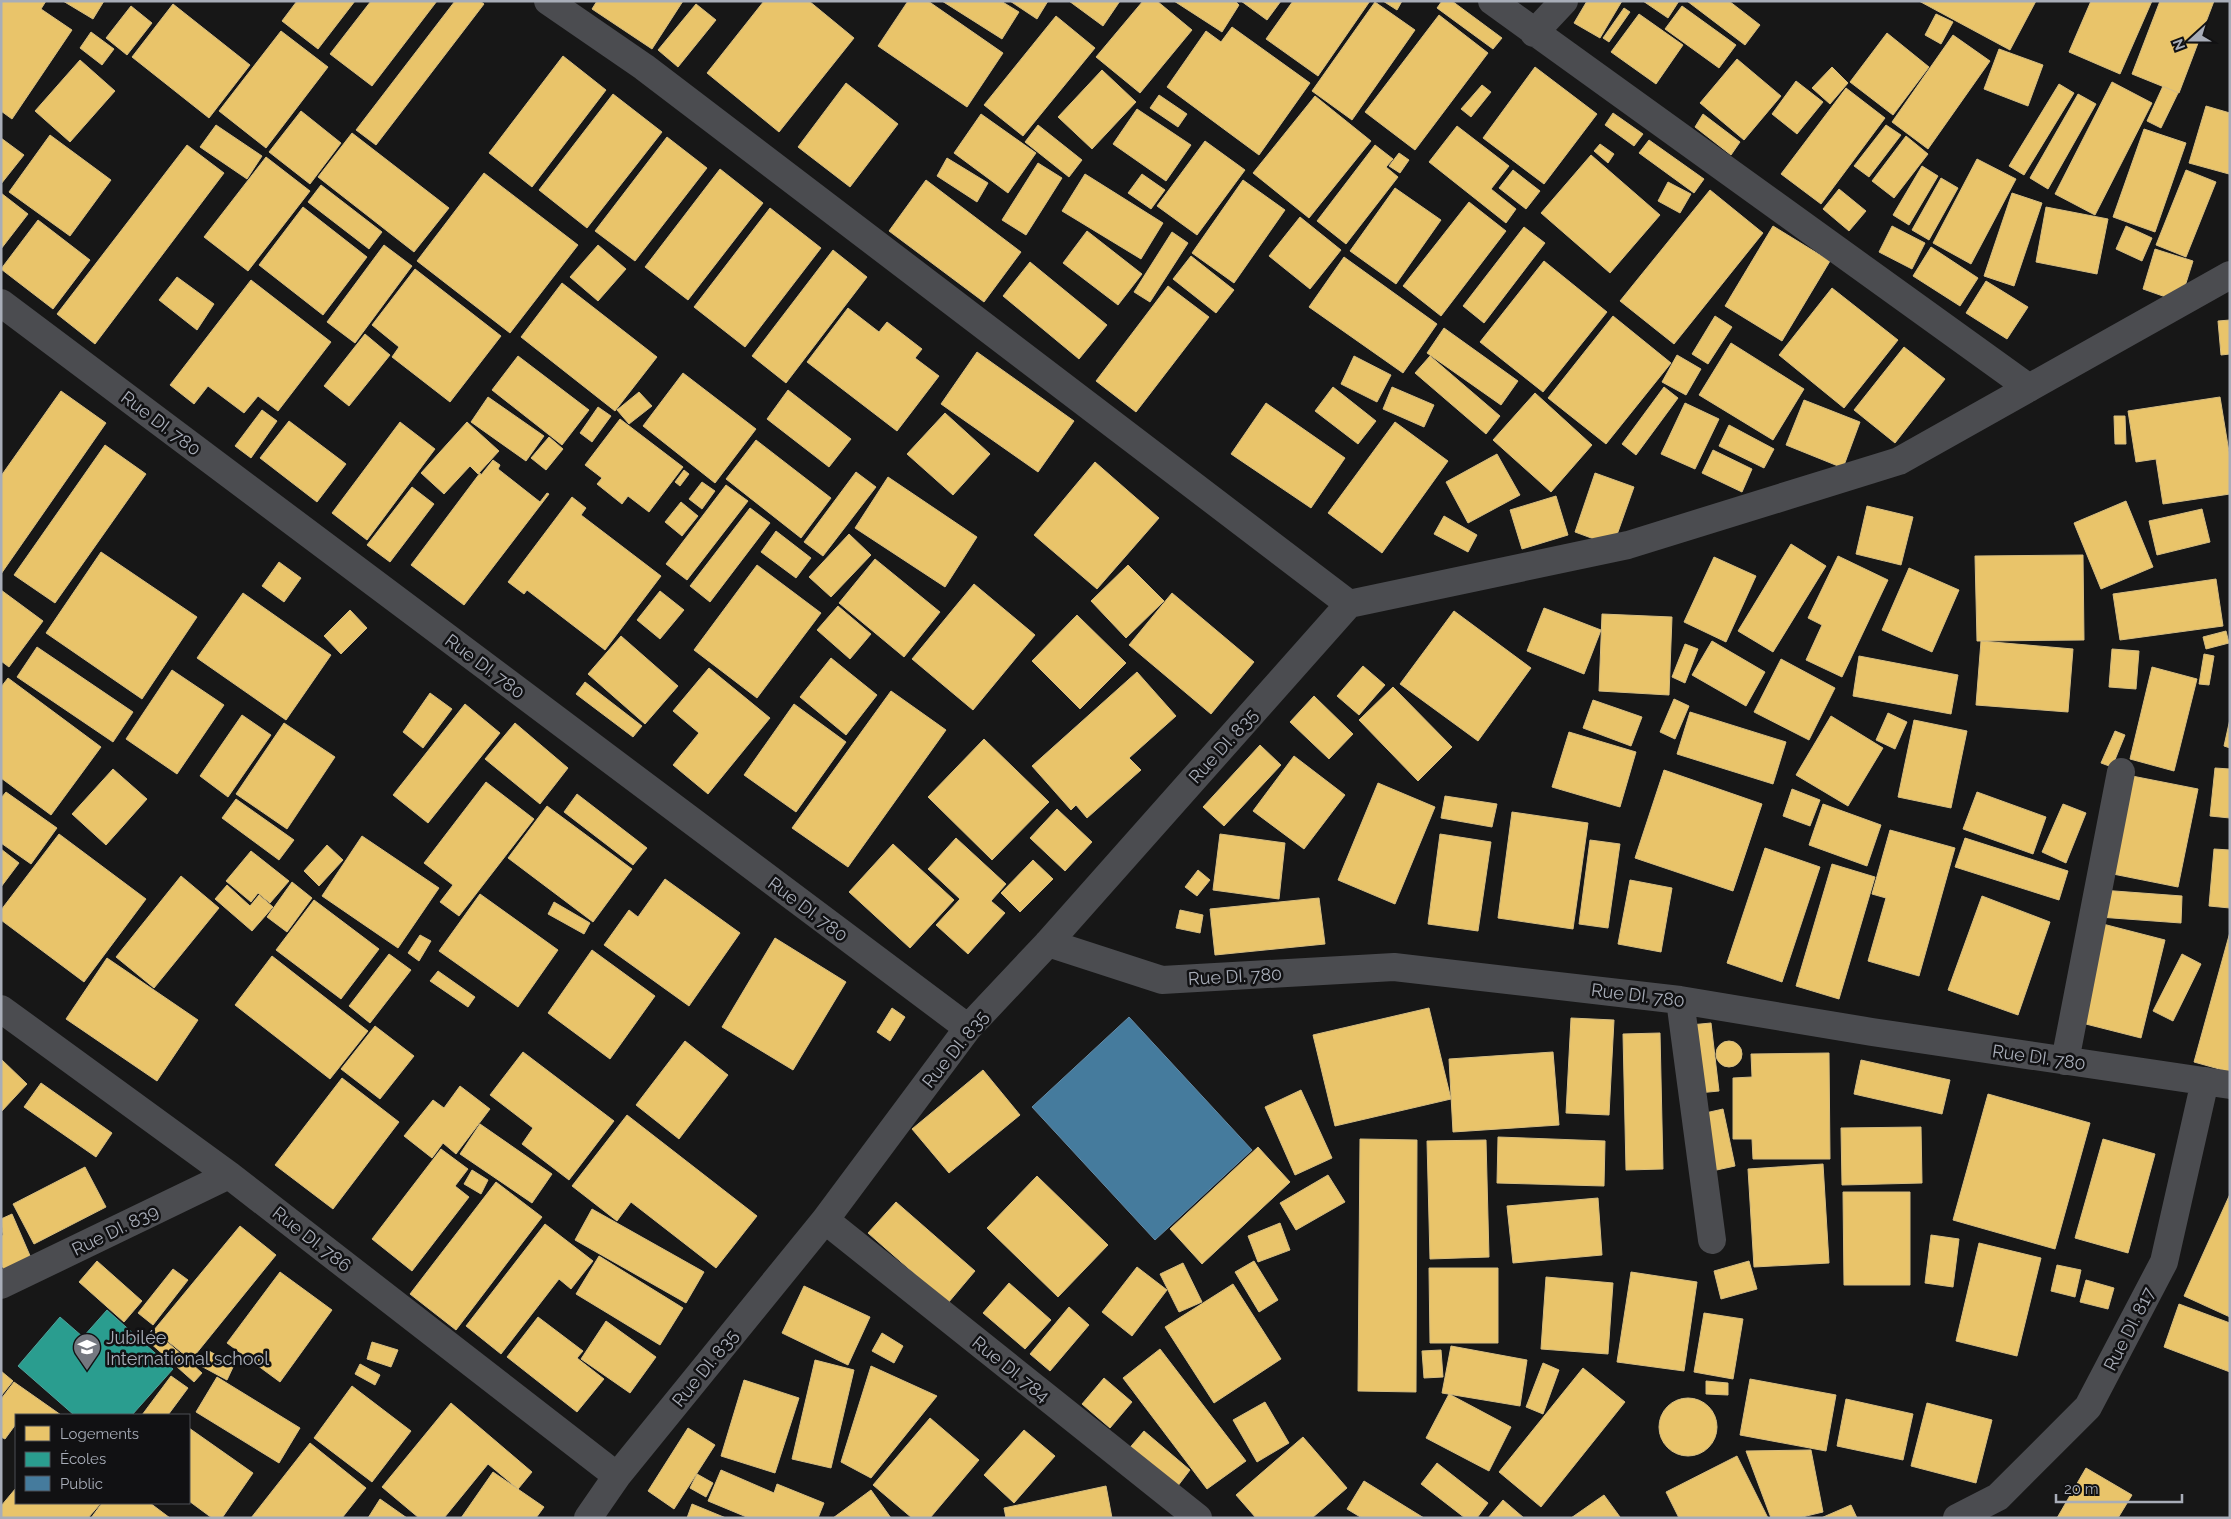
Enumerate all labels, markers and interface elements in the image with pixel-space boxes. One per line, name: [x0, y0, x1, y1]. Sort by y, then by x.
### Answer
north arrow: [2166, 15, 2216, 65]
text: N: [2169, 37, 2188, 53]
street label: Rue DI. 780: [117, 386, 205, 460]
street label: Rue DI. 780: [441, 629, 529, 703]
street label: Rue DI. 835: [1184, 704, 1262, 788]
street label: Rue DI. 780: [764, 872, 852, 946]
street label: Rue DI. 780: [1187, 963, 1283, 989]
street label: Rue DI. 780: [1590, 979, 1686, 1011]
street label: Rue DI. 835: [918, 1006, 993, 1092]
street label: Rue DI. 780: [1991, 1040, 2087, 1074]
street label: Rue DI. 839: [68, 1200, 162, 1260]
street label: Rue DI. 786: [269, 1202, 356, 1276]
street label: Rue DI. 817: [2099, 1283, 2159, 1374]
street label: Rue DI. 835: [668, 1325, 743, 1411]
place label: Jubilée International school: [106, 1327, 269, 1369]
school or university icon: Jubilée International school: [72, 1332, 102, 1371]
street label: Rue DI. 784: [968, 1332, 1054, 1407]
legend: [15, 1414, 190, 1504]
text: Logements: [60, 1425, 139, 1443]
text: Écoles: [60, 1450, 106, 1468]
scale bar: [2056, 1472, 2182, 1504]
text: Public: [60, 1475, 103, 1493]
text: 20 m: [2064, 1480, 2099, 1498]

